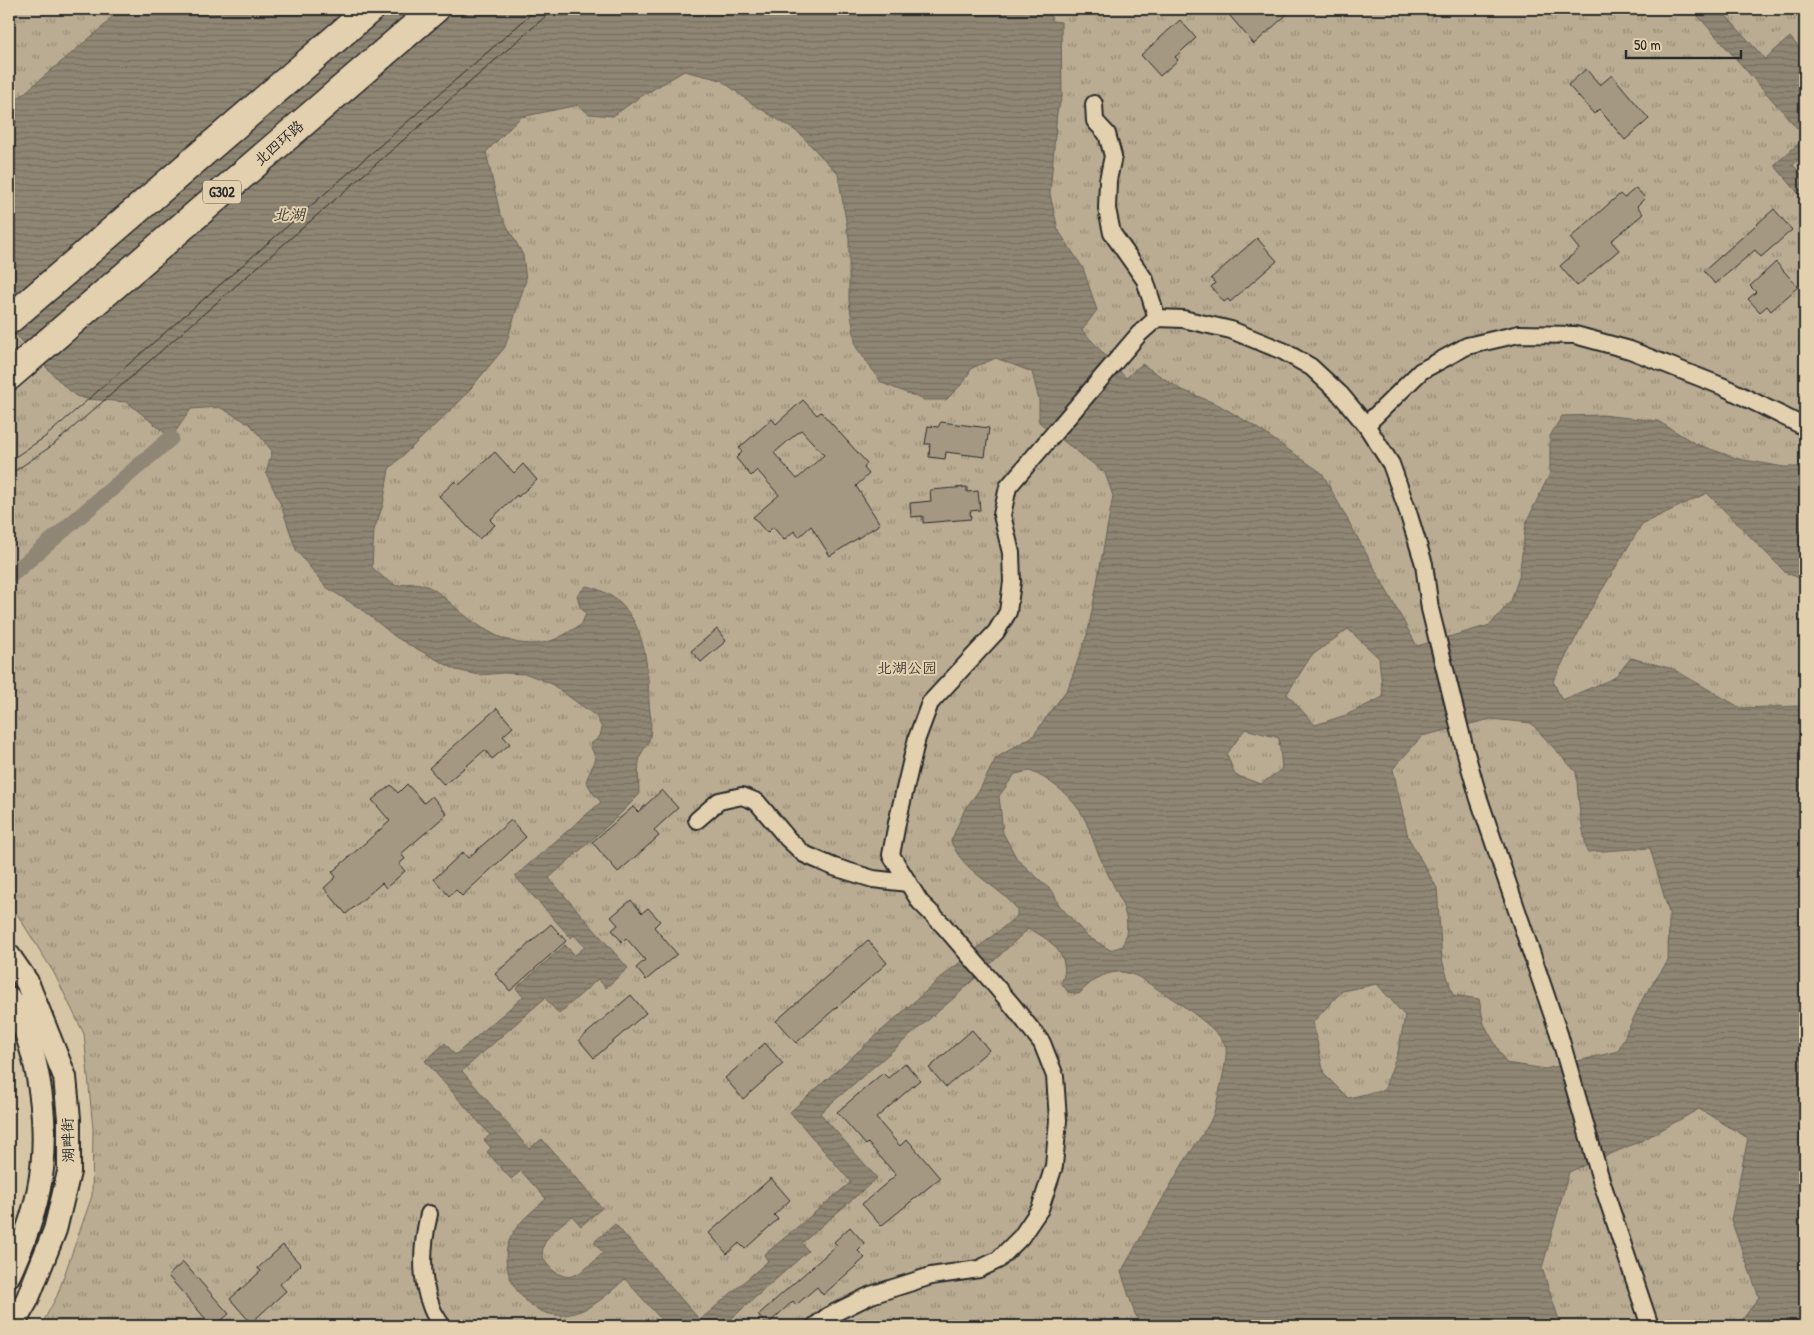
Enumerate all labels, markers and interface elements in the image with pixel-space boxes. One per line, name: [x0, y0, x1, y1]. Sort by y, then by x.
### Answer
scale bar: [1626, 28, 1742, 60]
text: 50 m: [1634, 34, 1661, 55]
street label: 北四环路: [249, 115, 308, 170]
road number: G302: [203, 180, 241, 203]
water label: 北湖: [273, 203, 307, 225]
park label: 北湖公园: [877, 657, 937, 678]
street label: 湖畔街: [57, 1117, 78, 1163]

